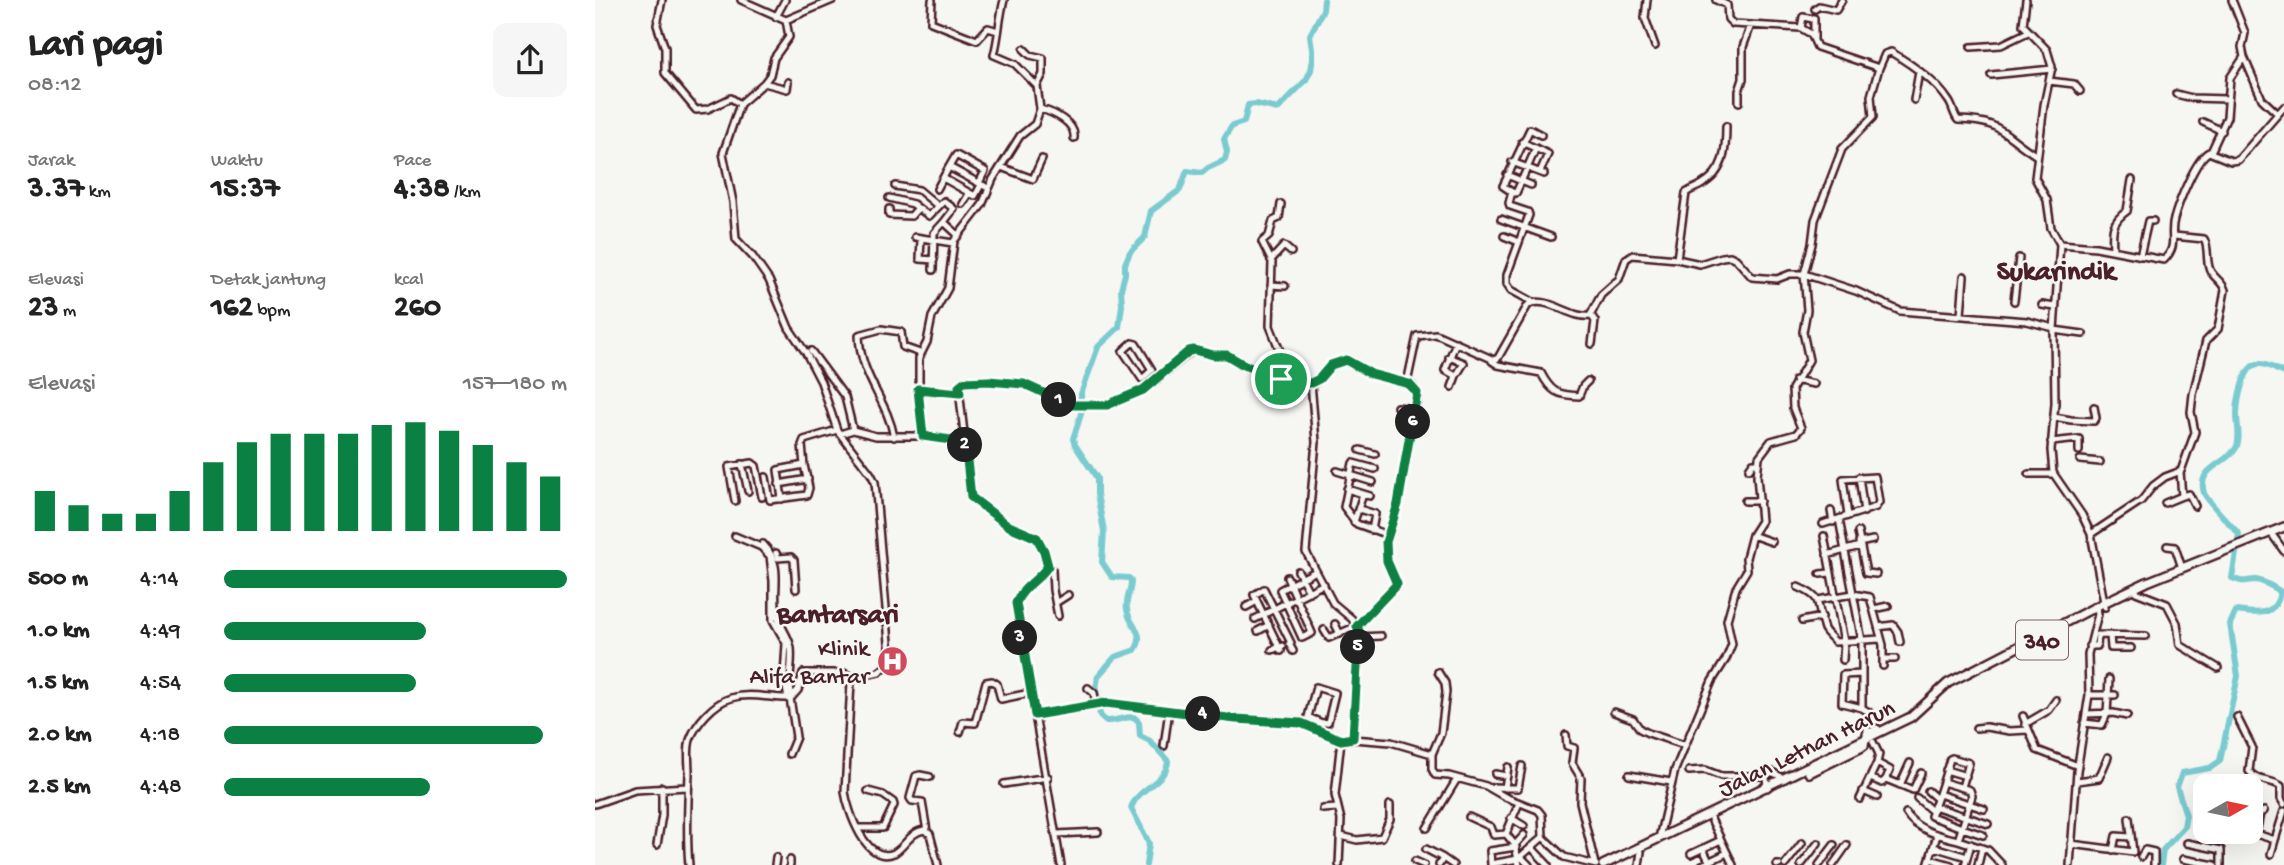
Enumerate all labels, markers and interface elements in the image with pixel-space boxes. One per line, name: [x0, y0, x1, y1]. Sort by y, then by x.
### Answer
button: share: [493, 23, 567, 97]
text: Lari pagi: [28, 24, 163, 68]
text: 08:12: [28, 72, 81, 99]
text: Jarak: [28, 150, 74, 173]
text: Waktu: [211, 150, 263, 173]
text: Pace: [394, 150, 431, 173]
text: 3.37: [28, 173, 84, 208]
text: 15:37: [211, 173, 279, 208]
text: 4:38: [394, 173, 450, 208]
text: km: [84, 181, 111, 204]
text: /km: [450, 181, 481, 204]
district label: Sukarindik: [1997, 257, 2119, 290]
text: Elevasi: [28, 269, 84, 292]
text: Detak jantung: [211, 269, 326, 292]
text: kcal: [394, 269, 424, 292]
text: 23: [28, 292, 58, 327]
text: 162: [211, 292, 253, 327]
text: 260: [394, 292, 441, 327]
text: m: [58, 300, 76, 323]
text: bpm: [253, 300, 290, 323]
pin: [1251, 349, 1311, 409]
icon: arrive: [1262, 360, 1300, 398]
text: Elevasi: [28, 371, 96, 398]
text: 157–180 m: [463, 371, 567, 398]
pin: 1: [1042, 382, 1077, 418]
text: 1: [1055, 388, 1062, 411]
pin: 6: [1395, 404, 1431, 440]
text: 6: [1408, 410, 1417, 433]
pin: 2: [947, 428, 983, 462]
text: 2: [960, 433, 969, 456]
text: 500 m: [28, 566, 88, 593]
text: 4:14: [140, 566, 178, 593]
district label: Bantarsari: [776, 600, 899, 633]
text: 1.0 km: [28, 618, 90, 645]
text: 4:49: [140, 618, 181, 645]
pin: 3: [1003, 620, 1037, 656]
road number: 340: [2016, 620, 2068, 660]
text: 3: [1015, 626, 1024, 649]
pin: 5: [1341, 630, 1375, 664]
text: 5: [1353, 635, 1363, 658]
place label: Klinik Alifa Bantar: [749, 636, 871, 693]
hospital icon: Klinik Alifa Bantar: [875, 644, 909, 678]
text: 1.5 km: [28, 670, 89, 697]
text: 4:54: [140, 670, 181, 697]
street label: Jalan Letnan Harun: [1715, 695, 1901, 805]
pin: 4: [1185, 696, 1221, 732]
text: 4: [1198, 702, 1207, 725]
text: 2.0 km: [28, 722, 92, 749]
text: 4:18: [140, 722, 180, 749]
text: 2.5 km: [28, 774, 91, 801]
text: 4:48: [140, 774, 182, 801]
north arrow: [2193, 774, 2263, 844]
map controls: [2193, 774, 2263, 844]

